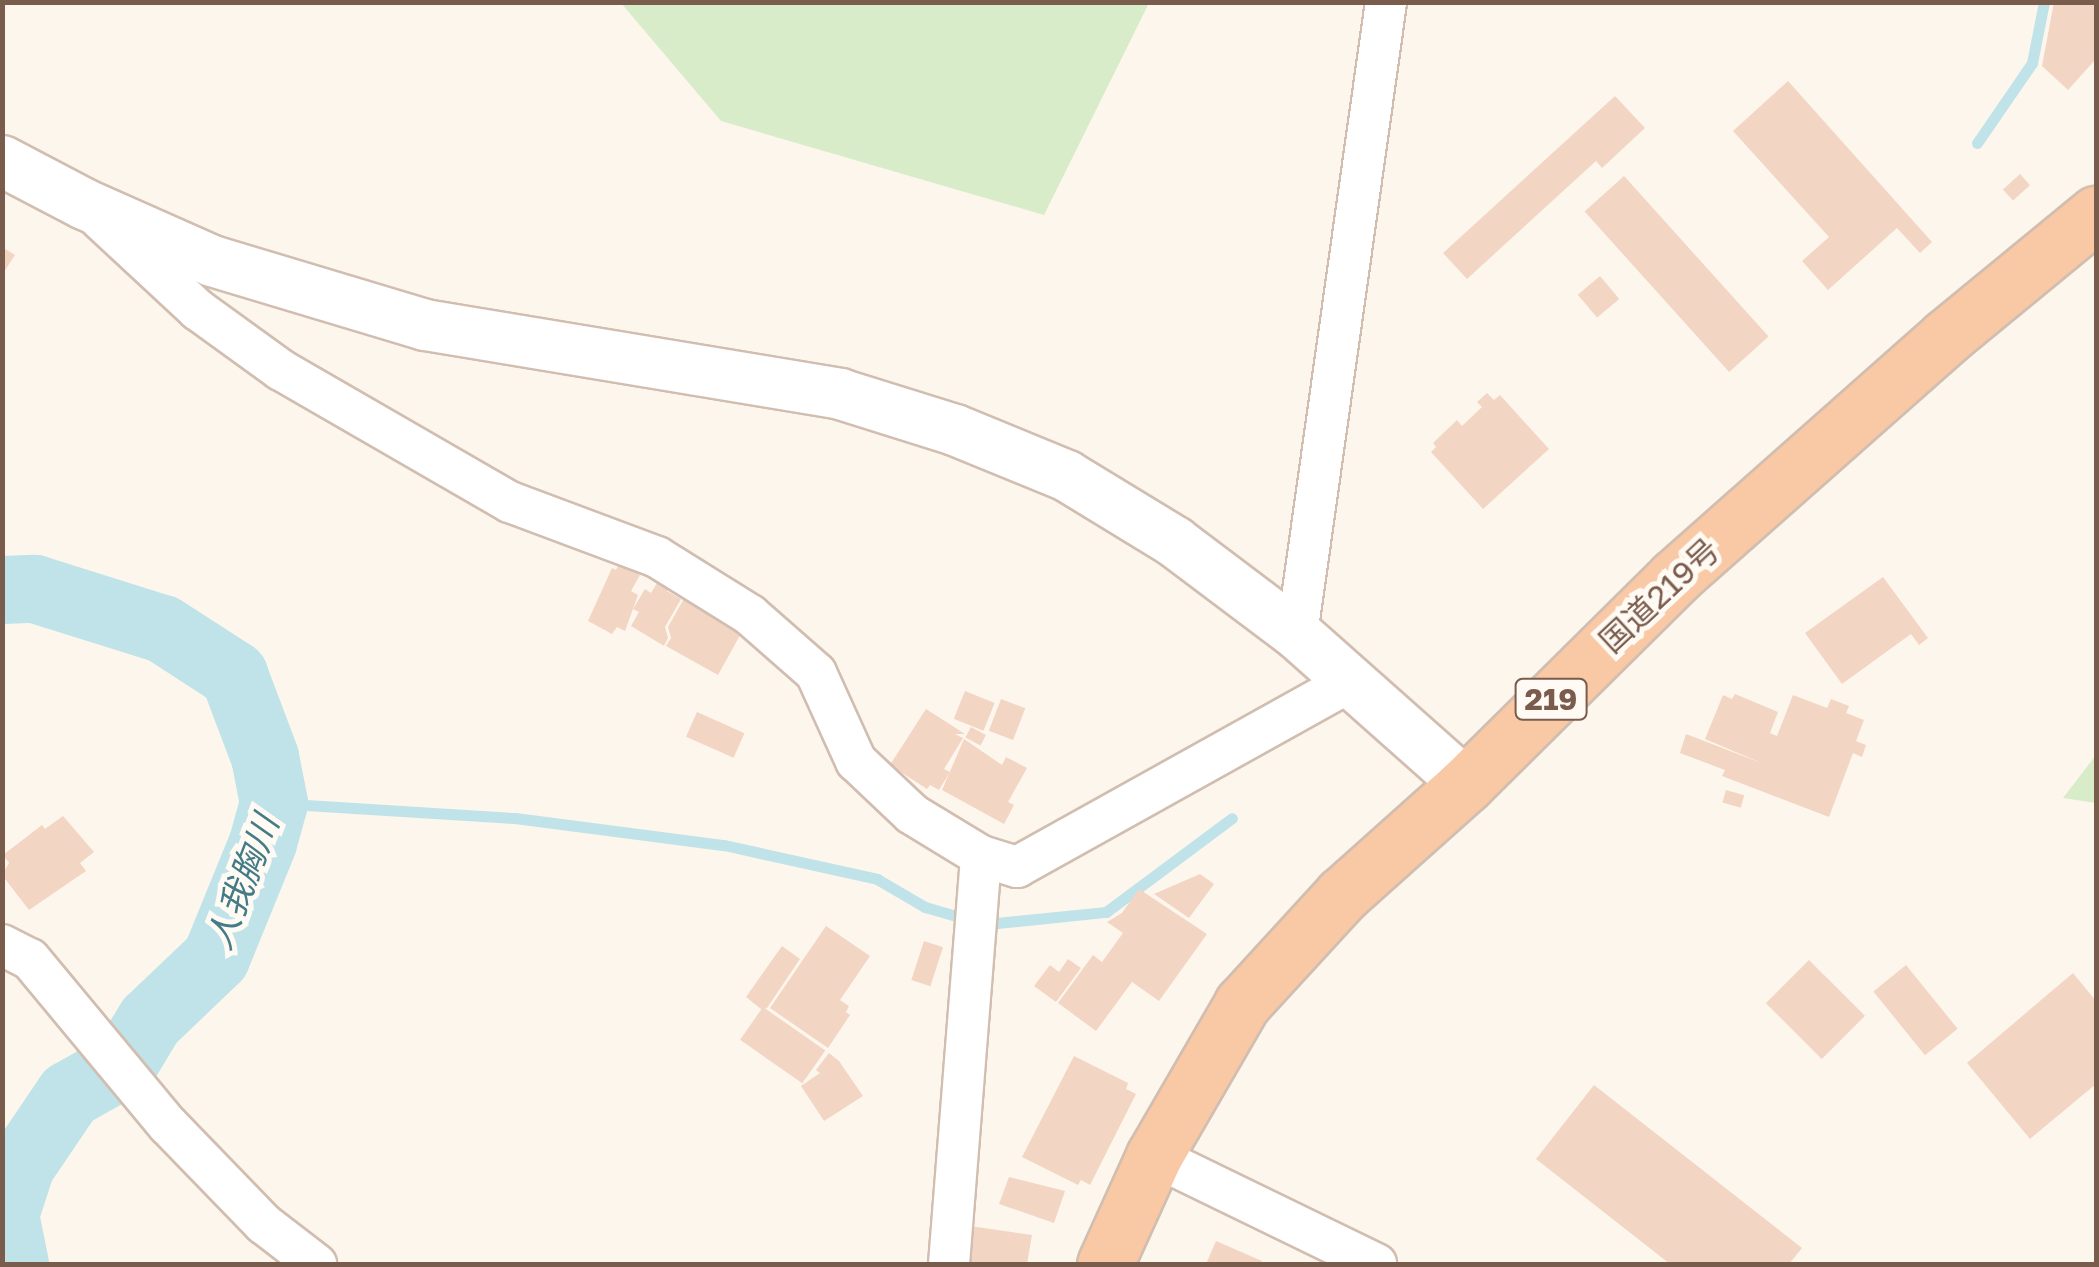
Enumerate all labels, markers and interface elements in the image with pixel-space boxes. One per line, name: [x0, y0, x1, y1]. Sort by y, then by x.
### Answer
street label: 国道219号: [1591, 530, 1727, 660]
road number: 219: [1514, 674, 1588, 724]
water label: 人我胸川: [197, 809, 287, 955]

